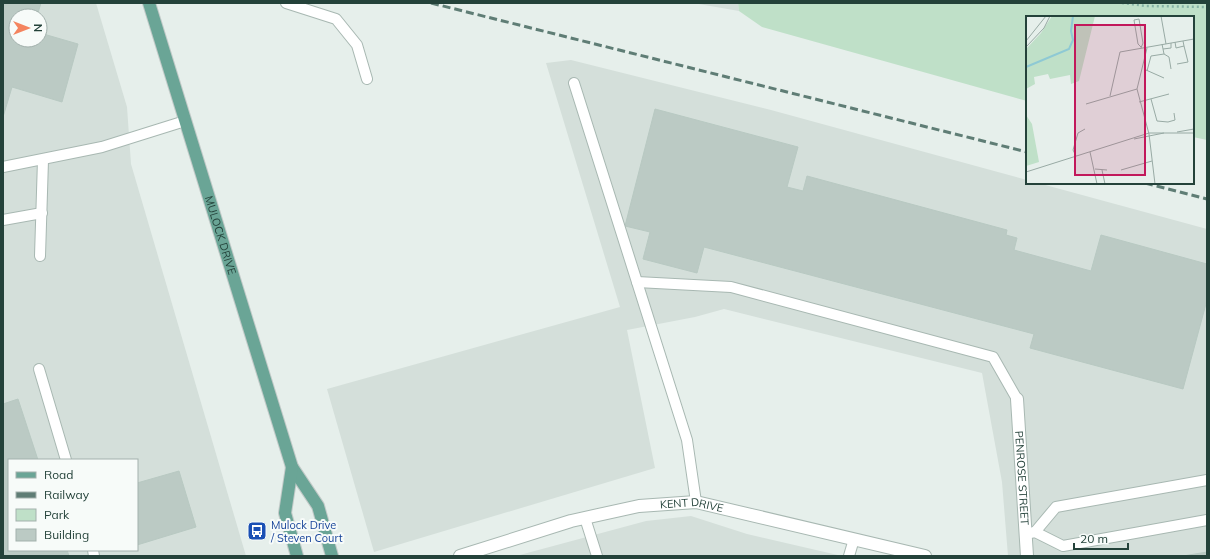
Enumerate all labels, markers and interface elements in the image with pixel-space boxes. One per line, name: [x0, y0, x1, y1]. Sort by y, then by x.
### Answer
north arrow: [8, 8, 48, 48]
inset map: [1026, 16, 1194, 184]
text: N: [31, 24, 45, 32]
street label: MULOCK DRIVE: [202, 194, 239, 276]
street label: PENROSE STREET: [1012, 430, 1032, 526]
legend: [8, 459, 138, 551]
text: Road: [44, 467, 73, 482]
text: Railway: [44, 487, 90, 502]
street label: KENT DRIVE: [659, 495, 725, 515]
text: Park: [44, 507, 70, 522]
place label: Mulock Drive / Steven Court: [270, 518, 343, 545]
bus stop icon: Mulock Drive / Steven Court: [246, 520, 268, 542]
scale bar: [1074, 525, 1128, 551]
text: Building: [44, 527, 89, 542]
text: 20 m: [1080, 531, 1108, 546]

